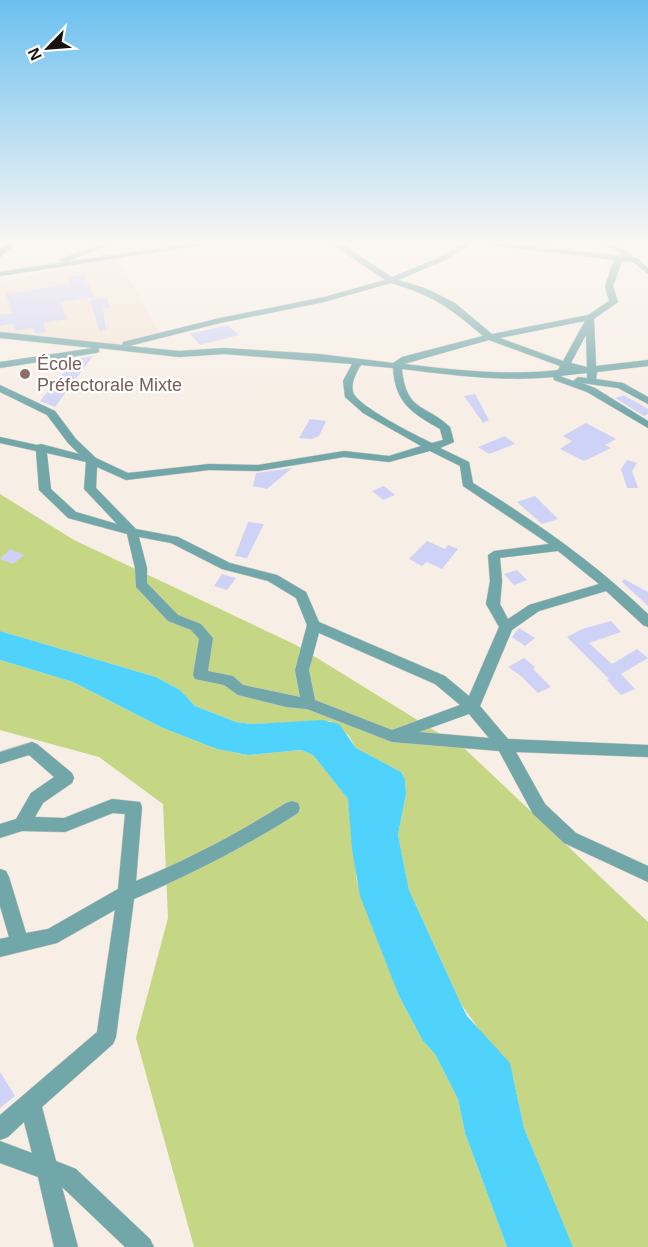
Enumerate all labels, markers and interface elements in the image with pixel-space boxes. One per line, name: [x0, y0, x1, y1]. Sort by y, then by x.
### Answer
north arrow: [18, 18, 78, 78]
text: N: [25, 45, 45, 63]
place label: École Préfectorale Mixte: [37, 354, 182, 395]
marker: École Préfectorale Mixte: [18, 367, 32, 381]

